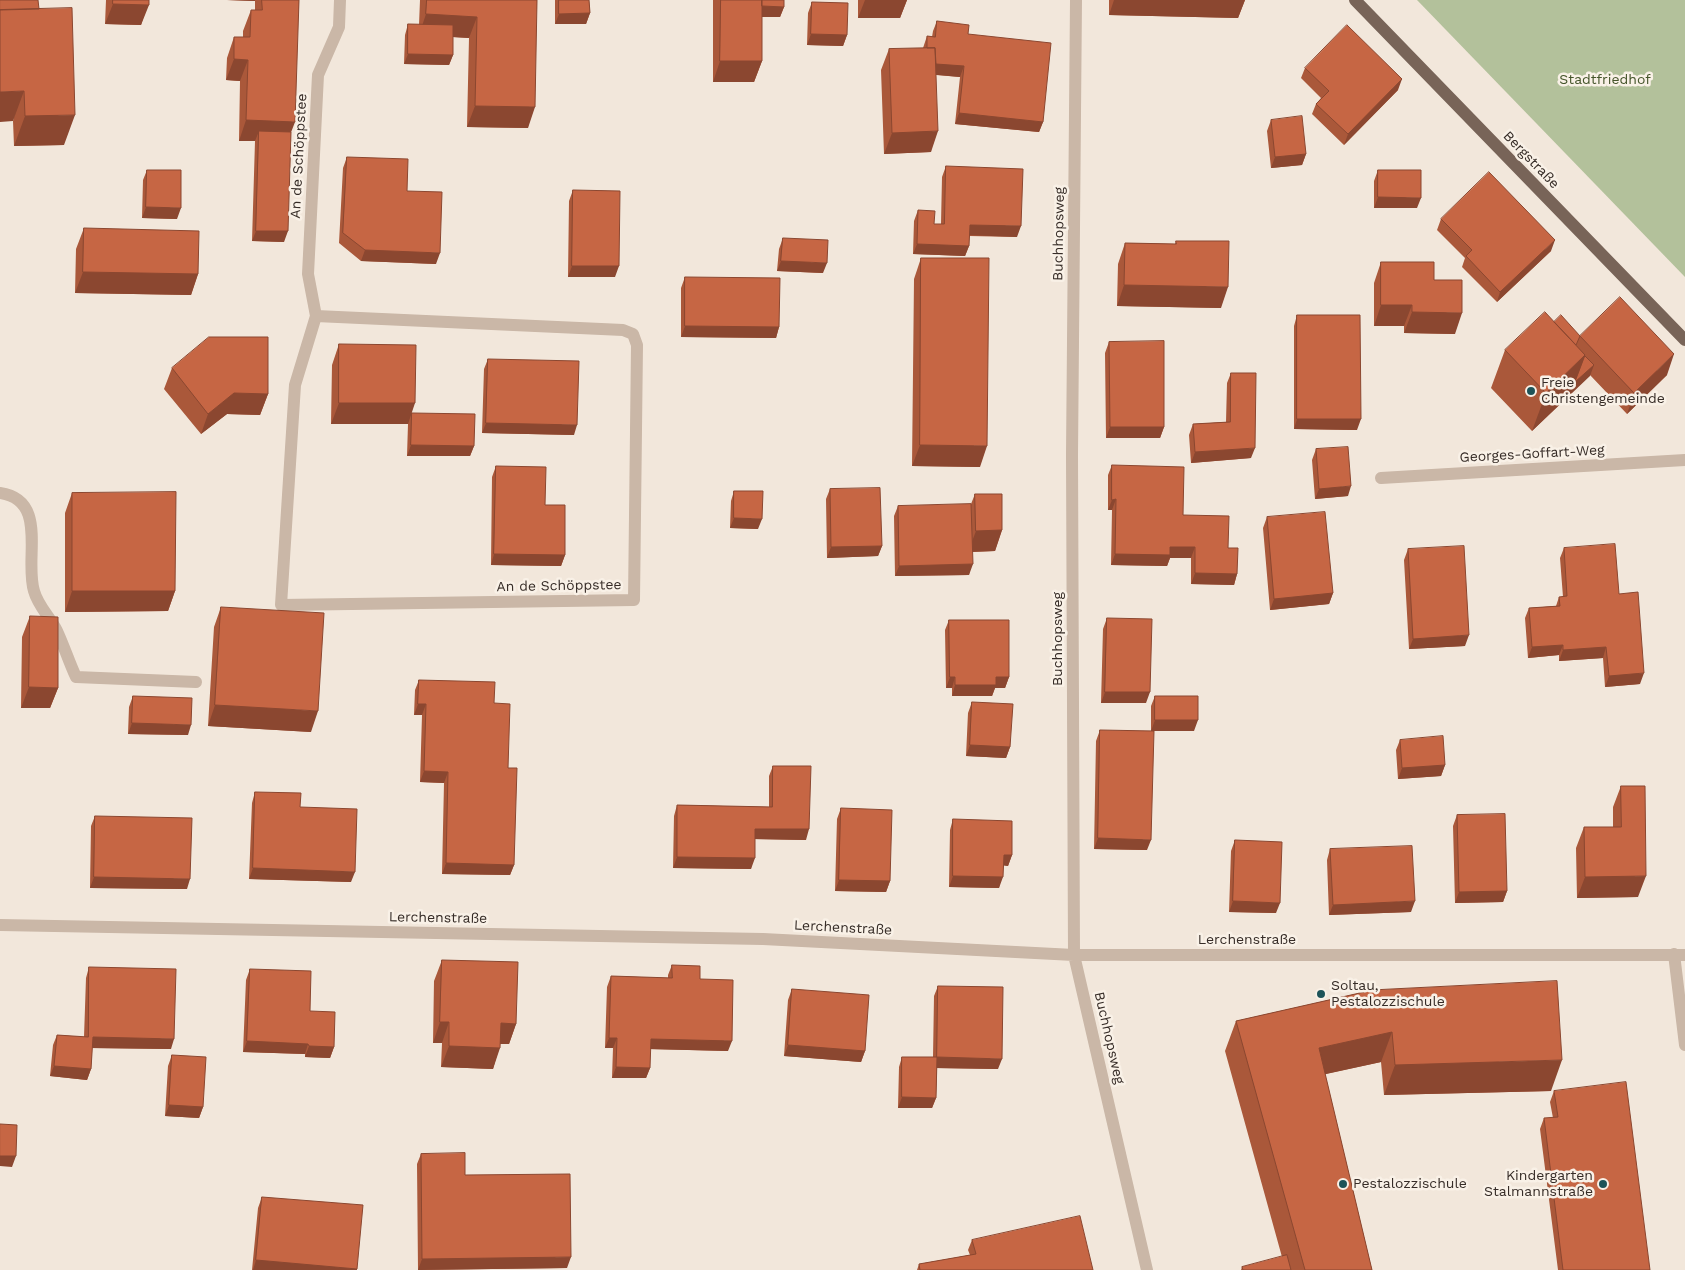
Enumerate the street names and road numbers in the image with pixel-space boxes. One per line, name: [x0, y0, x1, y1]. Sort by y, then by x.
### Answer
street label: An de Schöppstee: [287, 93, 311, 219]
street label: Bergstraße: [1499, 128, 1563, 192]
street label: Buchhopsweg: [1050, 187, 1068, 281]
street label: Georges-Goffart-Weg: [1459, 442, 1605, 466]
street label: An de Schöppstee: [496, 577, 622, 595]
street label: Buchhopsweg: [1050, 592, 1066, 686]
street label: Lerchenstraße: [389, 909, 487, 927]
street label: Lerchenstraße: [793, 917, 893, 939]
street label: Lerchenstraße: [1198, 932, 1296, 948]
street label: Buchhopsweg: [1090, 990, 1128, 1086]

